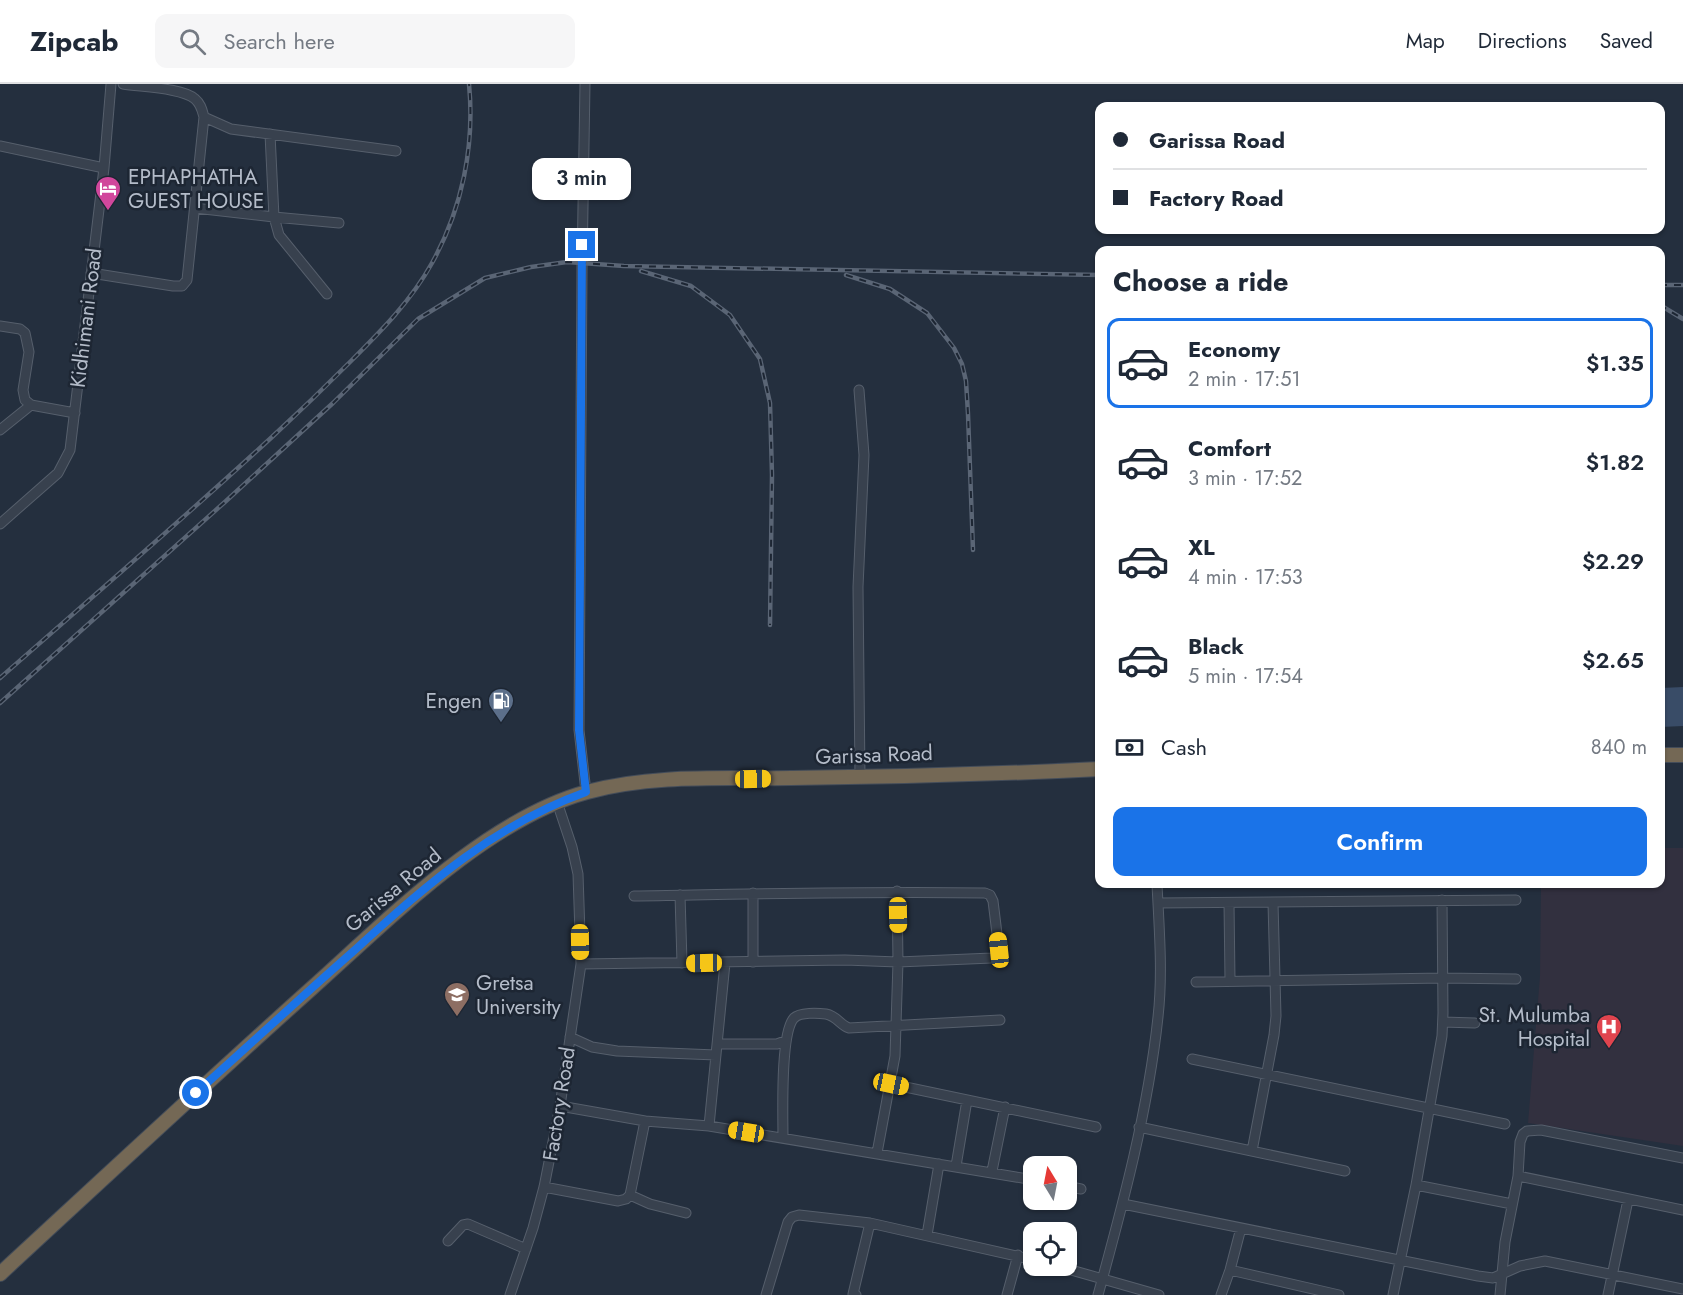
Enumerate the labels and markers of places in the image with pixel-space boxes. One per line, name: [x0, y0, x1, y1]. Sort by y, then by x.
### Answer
place label: EPHAPHATHA GUEST HOUSE: [128, 162, 264, 216]
hotel icon: EPHAPHATHA GUEST HOUSE: [93, 174, 123, 212]
place label: Engen: [426, 686, 482, 716]
fuel station icon: Engen: [486, 686, 516, 724]
place label: Gretsa University: [476, 968, 562, 1022]
school or university icon: Gretsa University: [442, 980, 472, 1018]
place label: St. Mulumba Hospital: [1479, 1000, 1590, 1054]
hospital icon: St. Mulumba Hospital: [1594, 1012, 1624, 1050]

